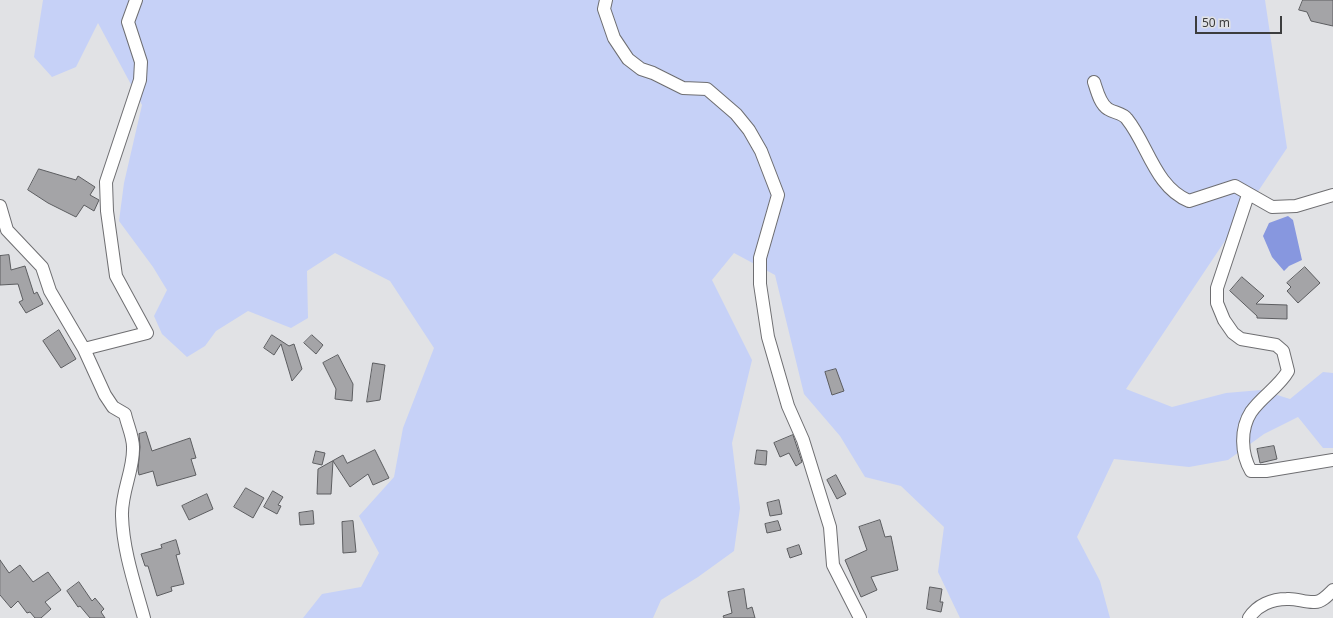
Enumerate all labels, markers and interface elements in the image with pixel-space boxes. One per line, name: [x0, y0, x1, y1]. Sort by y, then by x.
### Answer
scale bar: [1197, 8, 1284, 34]
text: 50 m: [1202, 14, 1230, 31]

